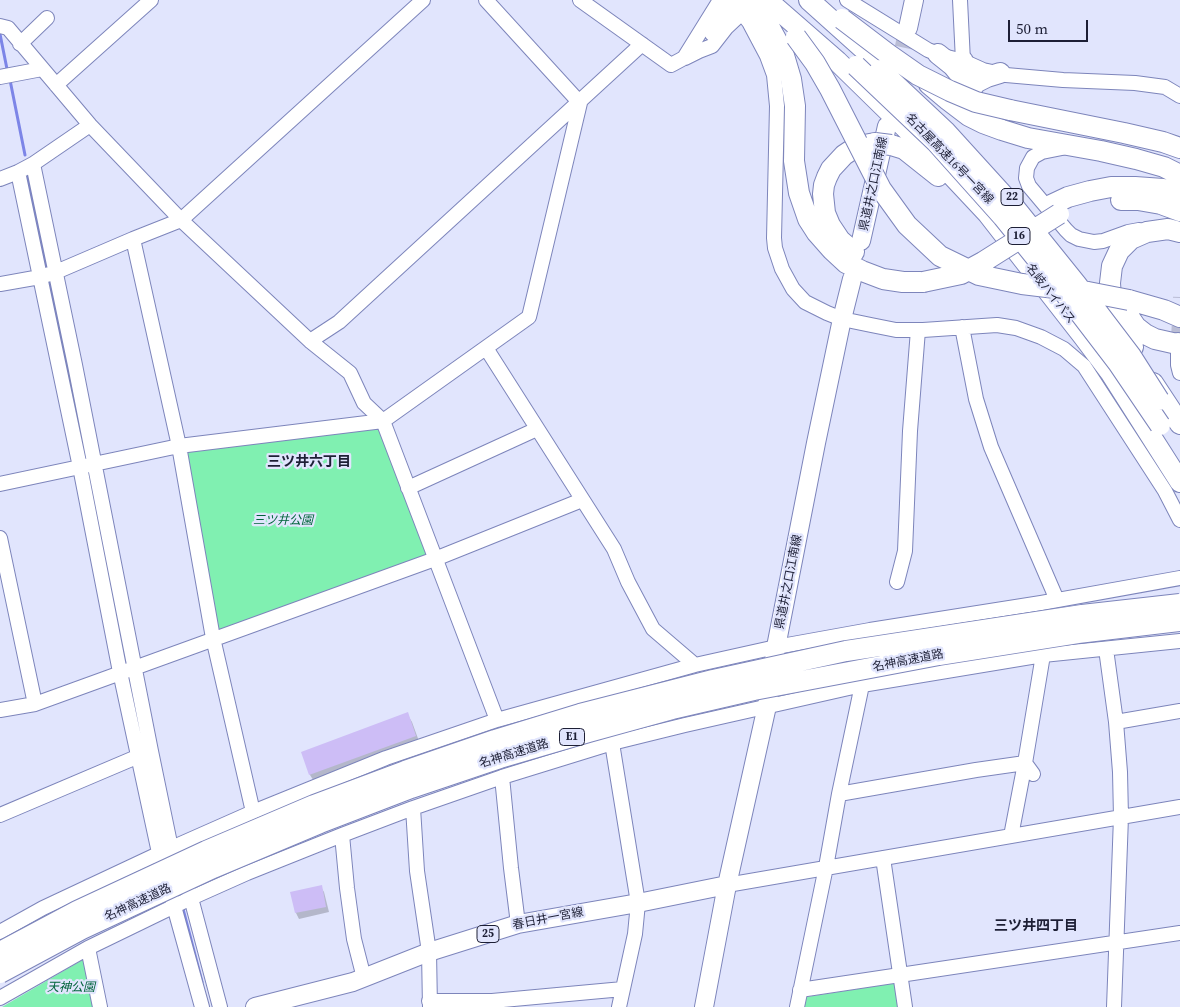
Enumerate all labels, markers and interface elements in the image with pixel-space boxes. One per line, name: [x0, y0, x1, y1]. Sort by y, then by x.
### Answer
scale bar: [1010, 10, 1090, 42]
text: 50 m: [1016, 18, 1048, 39]
street label: 名古屋高速16号一宮線: [902, 111, 996, 207]
street label: 県道井之口江南線: [857, 136, 891, 232]
road number: 22: [1001, 188, 1023, 206]
road number: 16: [1008, 228, 1030, 245]
street label: 名岐バイパス: [1022, 261, 1078, 327]
district label: 三ツ井六丁目: [267, 454, 351, 470]
park label: 三ツ井公園: [253, 514, 313, 528]
street label: 県道井之口江南線: [773, 534, 805, 630]
street label: 名神高速道路: [871, 647, 945, 675]
road number: E1: [560, 729, 584, 746]
street label: 名神高速道路: [477, 737, 551, 771]
street label: 名神高速道路: [102, 881, 174, 925]
street label: 春日井一宮線: [511, 905, 585, 933]
district label: 三ツ井四丁目: [994, 918, 1078, 934]
road number: 25: [477, 926, 499, 942]
park label: 天神公園: [47, 981, 95, 995]

